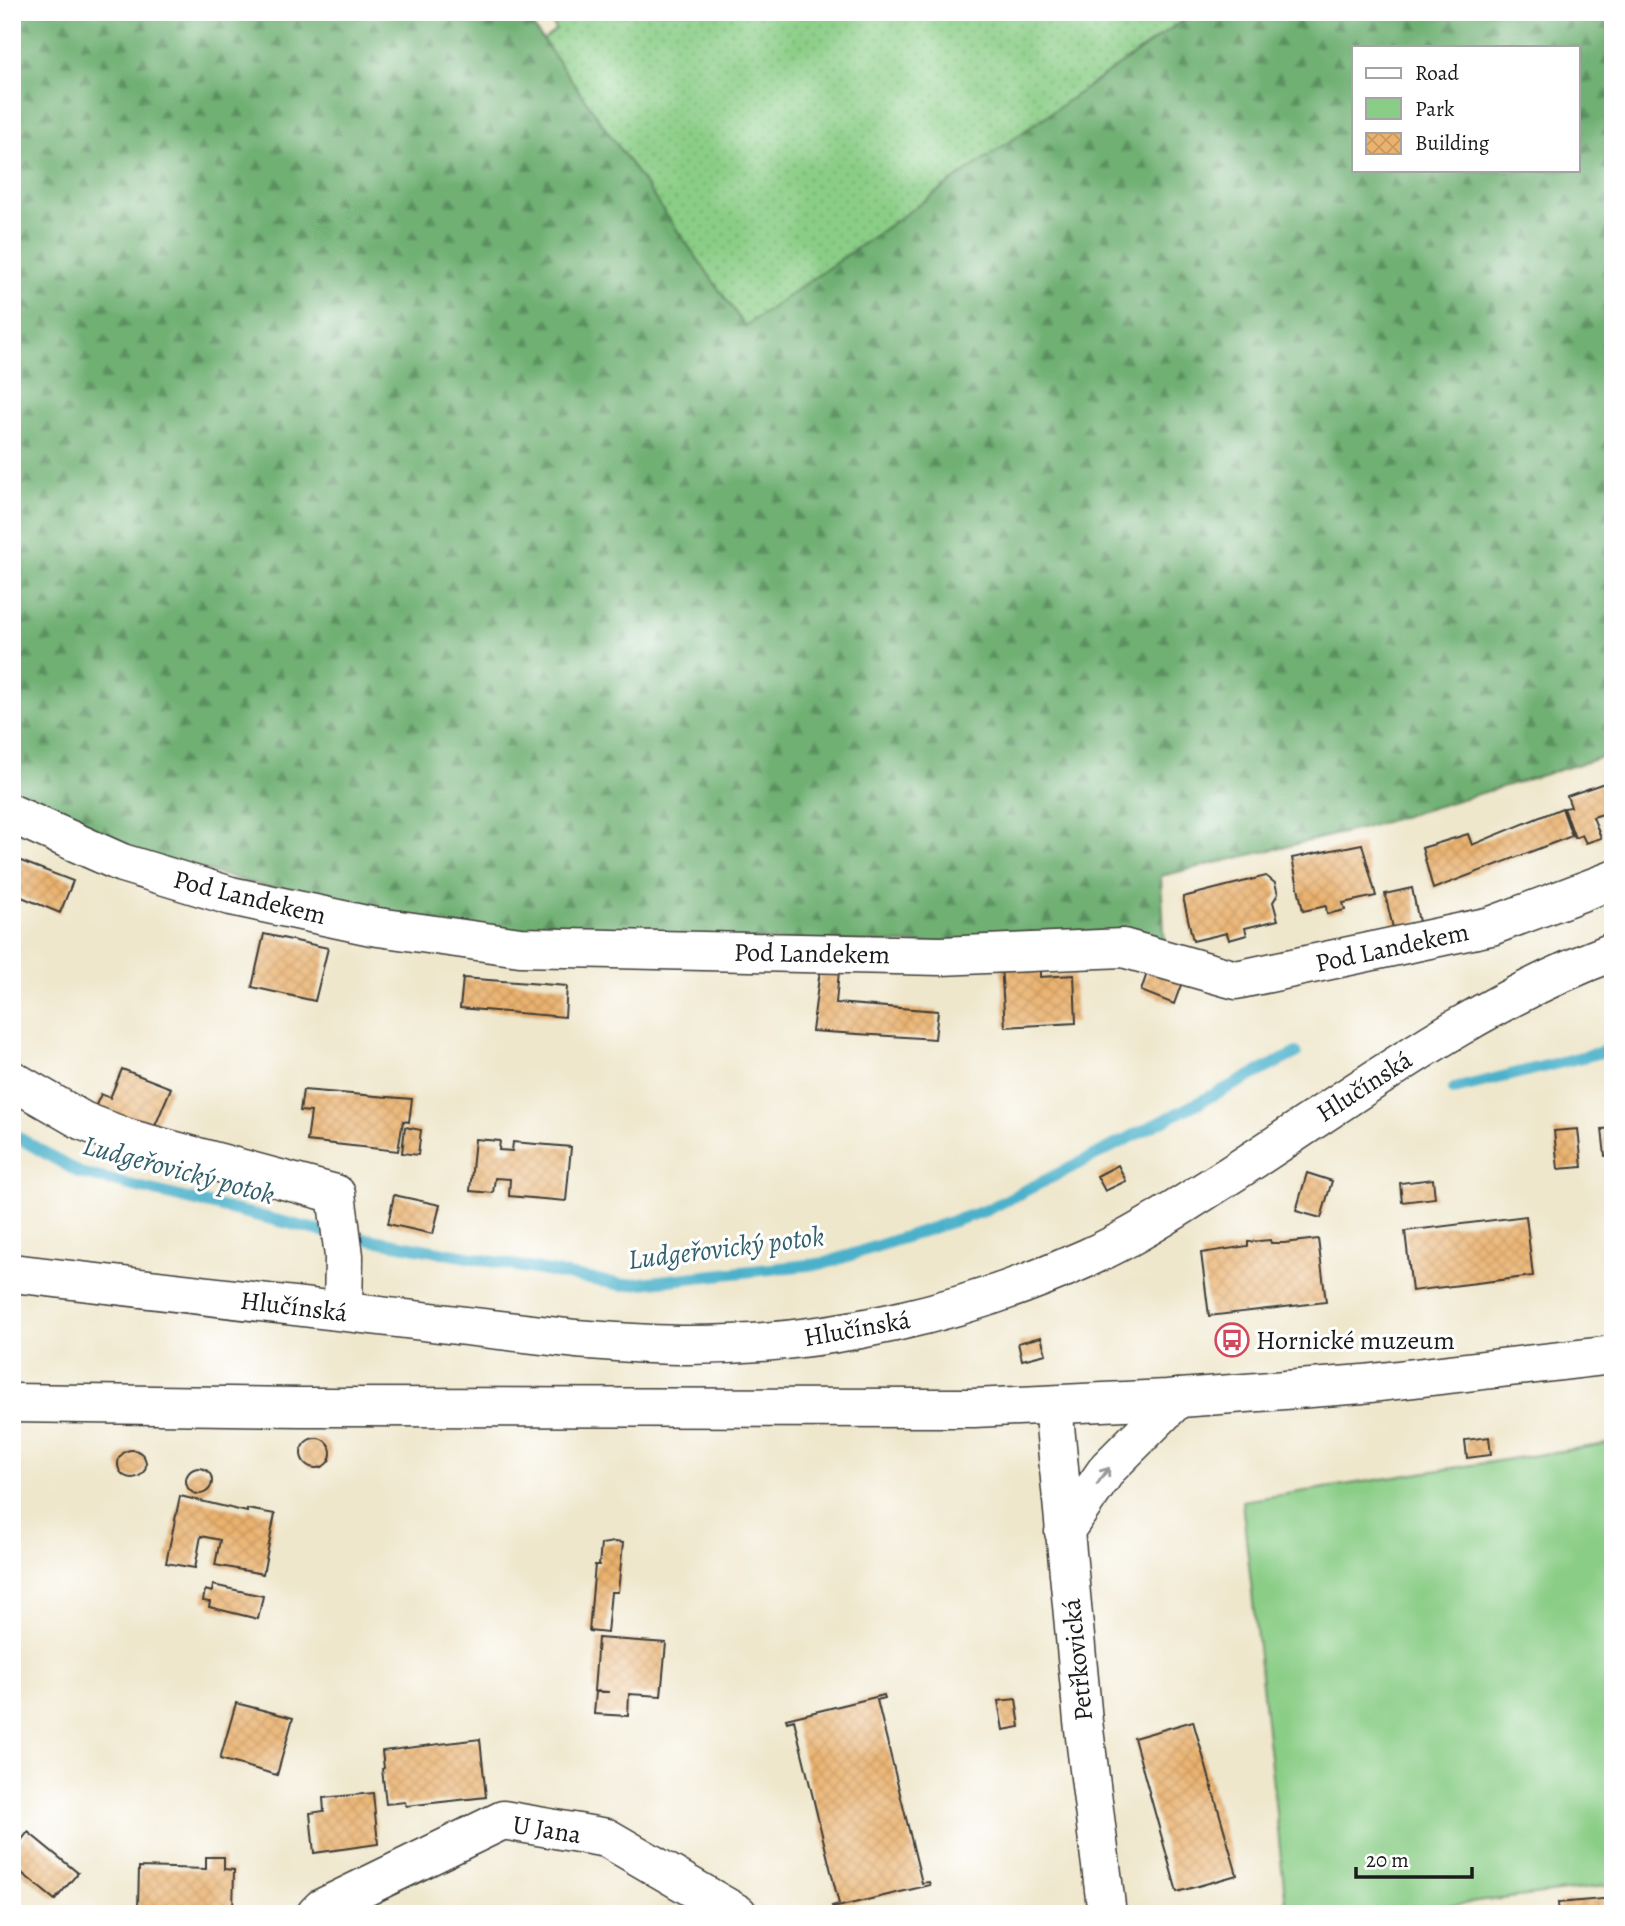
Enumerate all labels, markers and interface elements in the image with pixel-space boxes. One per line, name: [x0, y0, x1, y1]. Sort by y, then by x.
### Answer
legend: [1352, 46, 1580, 172]
text: Road: [1415, 59, 1459, 87]
text: Park: [1415, 95, 1455, 123]
text: Building: [1415, 129, 1490, 157]
street label: Pod Landekem: [170, 862, 330, 933]
street label: Pod Landekem: [1312, 914, 1472, 981]
street label: Pod Landekem: [734, 935, 890, 972]
street label: Hlučínská: [1310, 1042, 1419, 1130]
water label: Ludgeřovický potok: [79, 1126, 279, 1214]
water label: Ludgeřovický potok: [626, 1217, 826, 1279]
street label: Hlučínská: [238, 1283, 349, 1330]
street label: Hlučínská: [801, 1302, 913, 1355]
bus stop icon: Hornické muzeum: [1213, 1321, 1251, 1359]
place label: Hornické muzeum: [1256, 1323, 1455, 1358]
one-way arrow: [1096, 1467, 1110, 1486]
street label: Petřkovická: [1054, 1597, 1101, 1723]
street label: U Jana: [510, 1807, 584, 1852]
scale bar: [1356, 1835, 1471, 1879]
text: 20 m: [1366, 1846, 1409, 1874]

